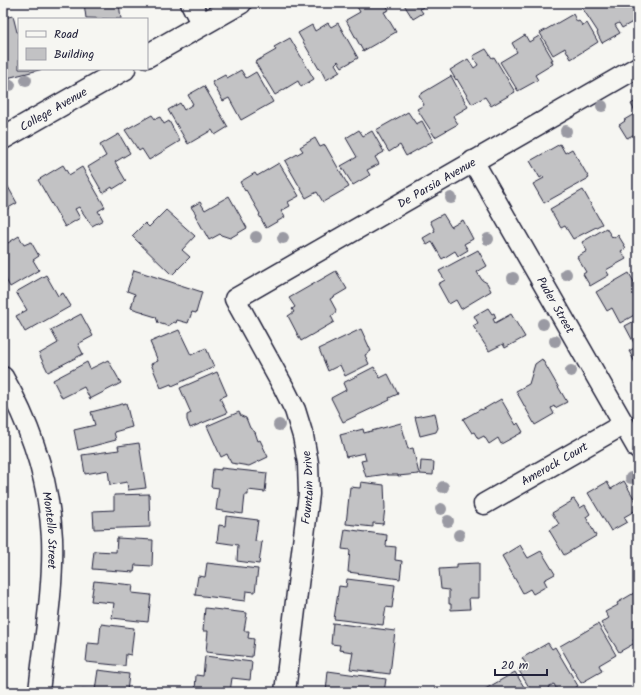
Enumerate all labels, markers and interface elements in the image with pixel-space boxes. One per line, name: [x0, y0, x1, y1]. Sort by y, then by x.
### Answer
legend: [18, 18, 148, 70]
text: Road: [54, 25, 79, 44]
text: Building: [54, 45, 94, 64]
street label: College Avenue: [16, 82, 91, 136]
street label: De Parsia Avenue: [394, 152, 480, 213]
street label: Puder Street: [532, 273, 580, 337]
street label: Amerock Court: [517, 437, 592, 491]
street label: Fountain Drive: [296, 449, 319, 525]
street label: Montello Street: [37, 490, 62, 570]
scale bar: [495, 651, 547, 677]
text: 20 m: [501, 656, 529, 675]

